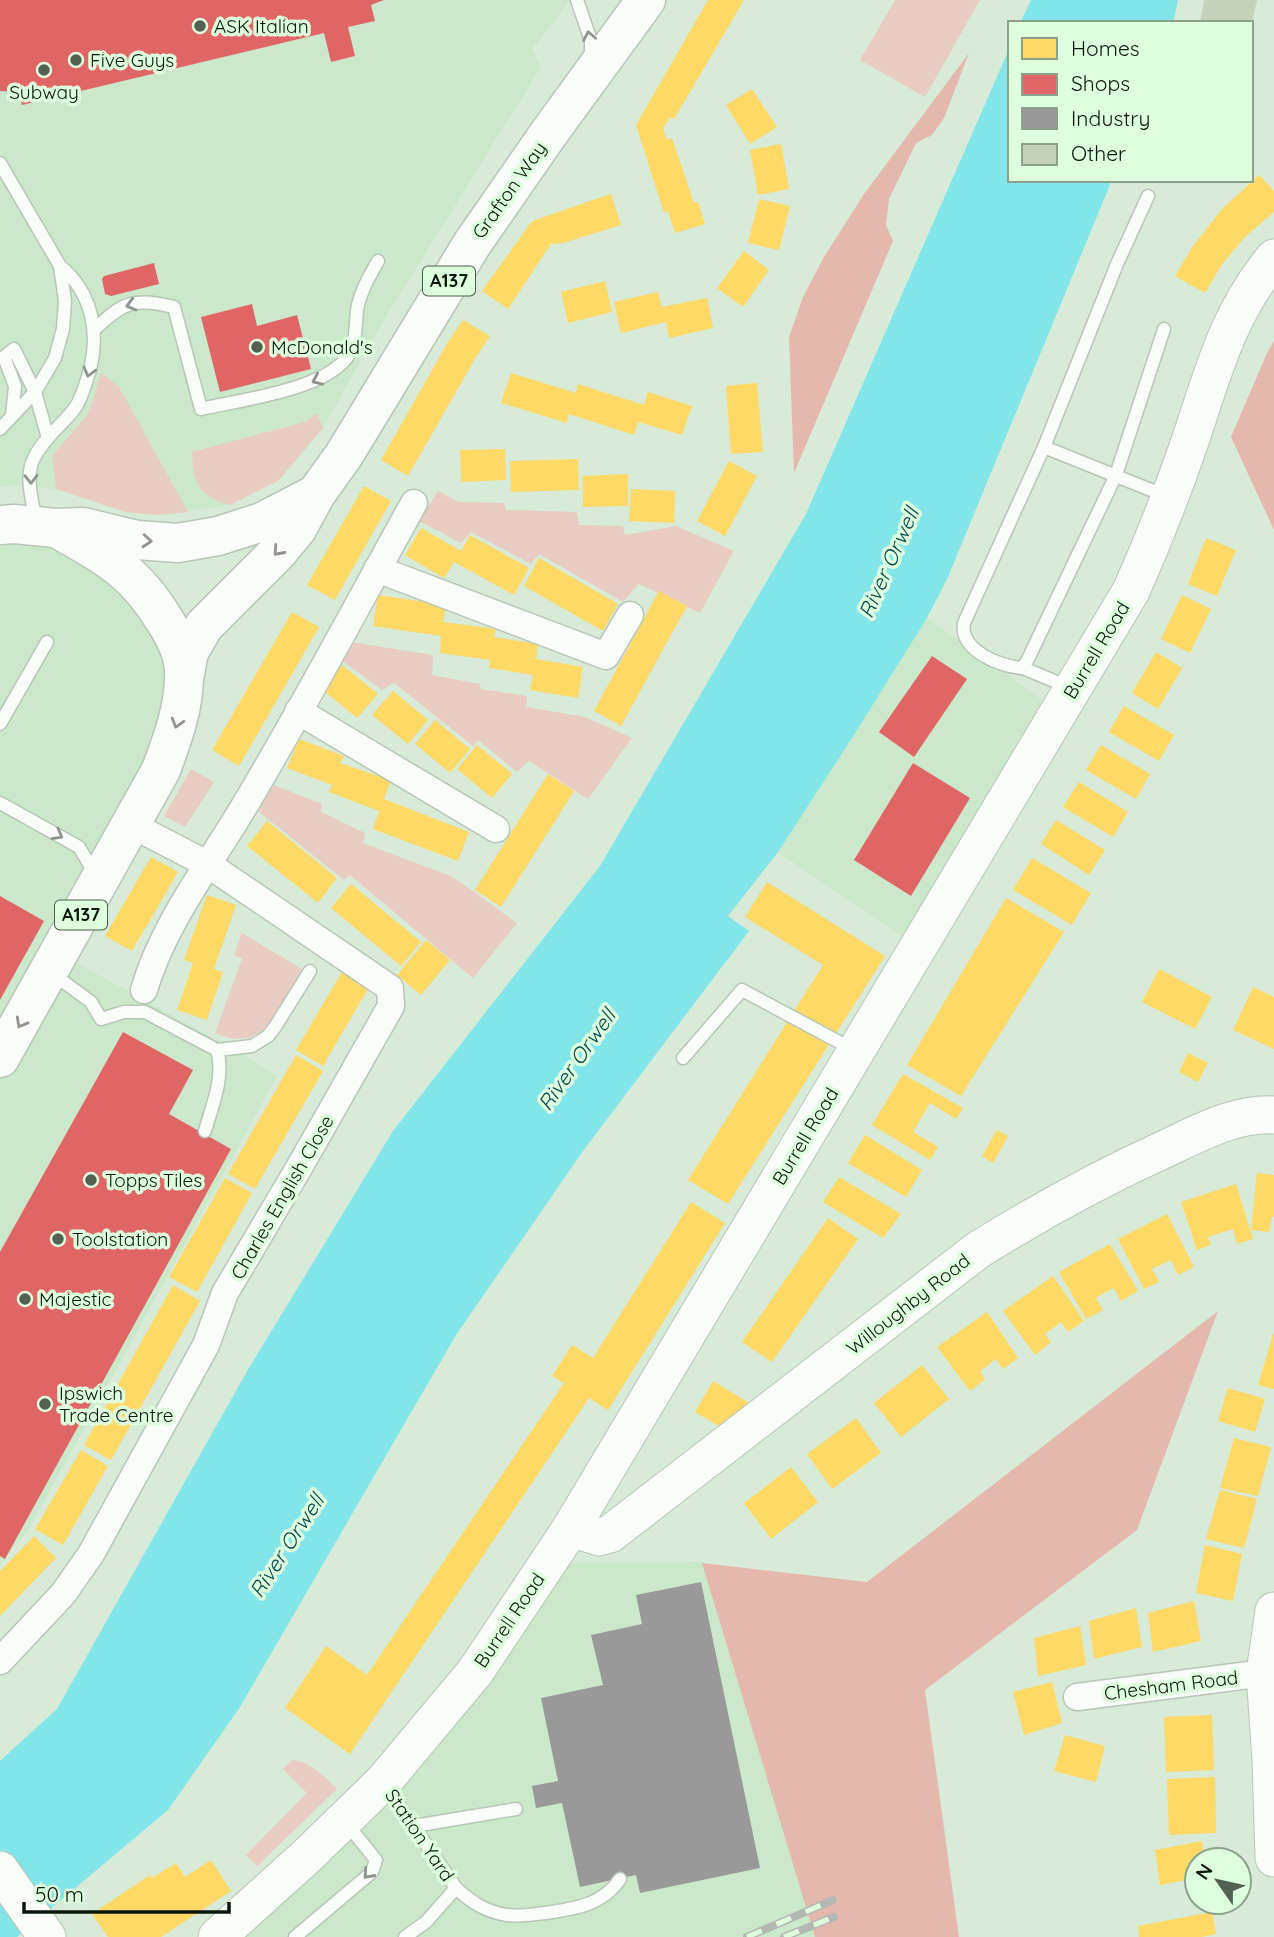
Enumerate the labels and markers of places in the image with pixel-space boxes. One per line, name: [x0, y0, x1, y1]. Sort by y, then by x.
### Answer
place label: ASK Italian: [214, 14, 309, 38]
marker: ASK Italian: [192, 18, 208, 34]
place label: Five Guys: [90, 48, 174, 72]
marker: Five Guys: [68, 52, 84, 68]
marker: Subway: [36, 62, 52, 78]
place label: Subway: [9, 80, 79, 104]
place label: McDonald's: [271, 335, 373, 359]
marker: McDonald's: [249, 339, 265, 355]
place label: Topps Tiles: [105, 1168, 202, 1192]
marker: Topps Tiles: [83, 1172, 99, 1188]
place label: Toolstation: [72, 1227, 168, 1251]
marker: Toolstation: [50, 1231, 66, 1247]
place label: Majestic: [39, 1287, 112, 1311]
marker: Majestic: [17, 1291, 33, 1307]
place label: Ipswich Trade Centre: [59, 1381, 174, 1427]
marker: Ipswich Trade Centre: [37, 1396, 53, 1412]

